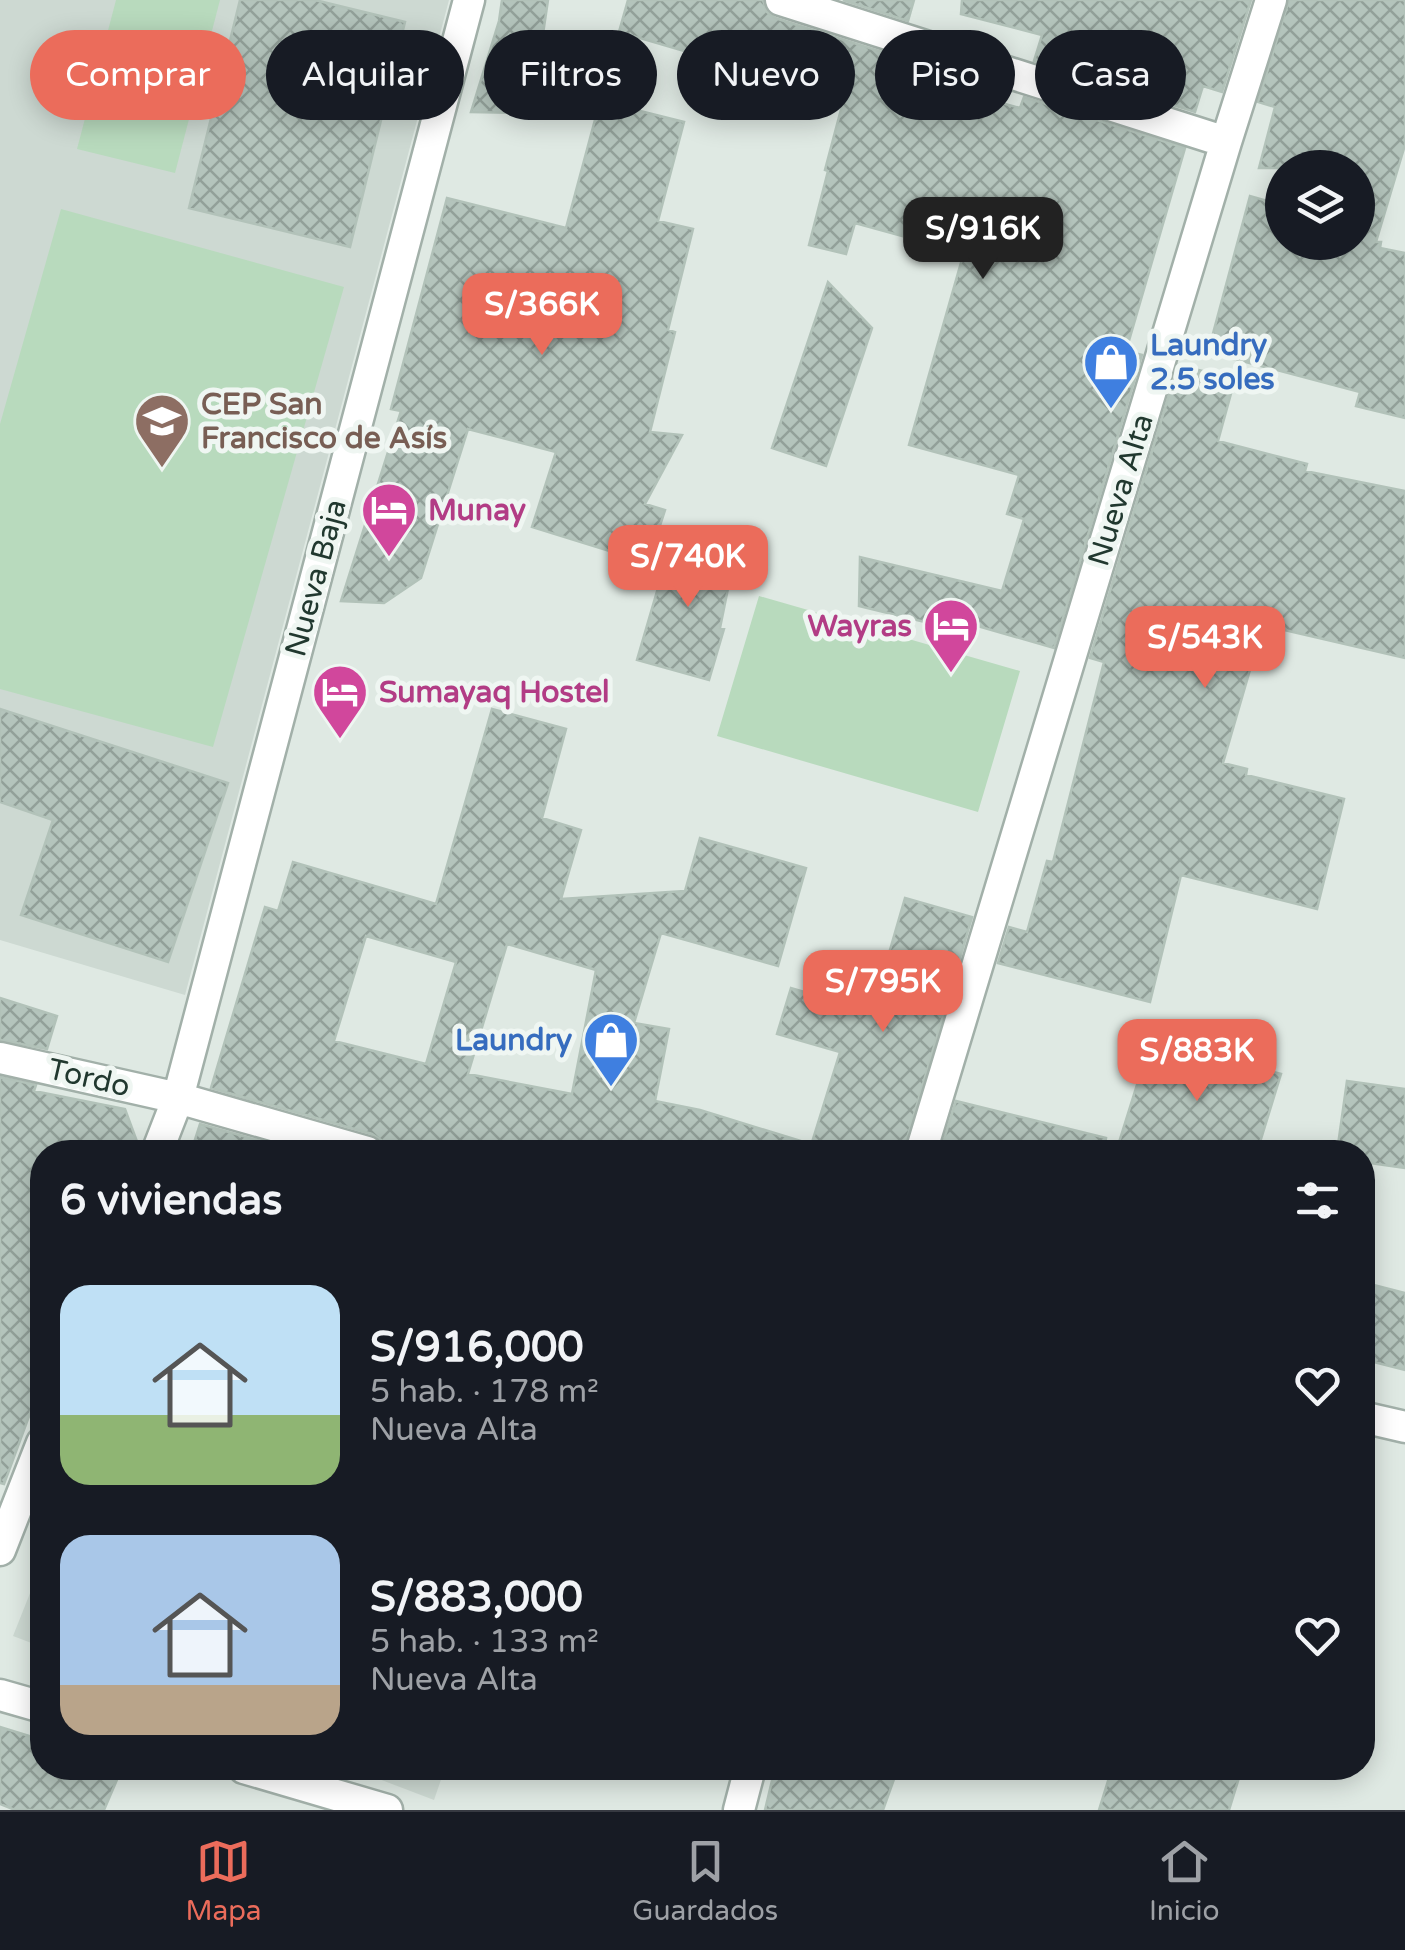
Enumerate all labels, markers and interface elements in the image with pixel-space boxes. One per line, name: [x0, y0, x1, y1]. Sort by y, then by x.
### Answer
chip: Comprar: [30, 30, 246, 120]
chip: Alquilar: [266, 30, 464, 120]
chip: Filtros: [484, 30, 657, 120]
chip: Nuevo: [677, 30, 855, 120]
chip: Piso: [875, 30, 1015, 120]
chip: Casa: [1035, 30, 1186, 120]
map controls: [1265, 150, 1375, 260]
button: layers: [1265, 150, 1375, 260]
pin: S/916K: [902, 197, 1064, 282]
text: S/916K: [925, 210, 1041, 248]
pin: S/366K: [461, 273, 623, 358]
text: S/366K: [484, 286, 600, 324]
place label: Laundry 2.5 soles: [1150, 327, 1275, 398]
shop icon: Laundry 2.5 soles: [1081, 332, 1141, 411]
place label: CEP San Francisco de Asís: [201, 386, 447, 457]
school or university icon: CEP San Francisco de Asís: [132, 391, 192, 470]
street label: Nueva Alta: [1080, 409, 1162, 571]
hotel icon: Munay: [359, 480, 419, 559]
place label: Munay: [428, 492, 526, 529]
street label: Nueva Baja: [277, 495, 355, 661]
pin: S/740K: [607, 525, 769, 610]
text: S/740K: [630, 538, 746, 576]
hotel icon: Wayras: [921, 596, 981, 675]
pin: S/543K: [1124, 606, 1286, 691]
place label: Wayras: [807, 608, 912, 645]
text: S/543K: [1147, 619, 1263, 657]
hotel icon: Sumayaq Hostel: [310, 662, 370, 741]
place label: Sumayaq Hostel: [379, 674, 610, 711]
pin: S/795K: [802, 950, 964, 1035]
text: S/795K: [825, 963, 941, 1001]
shop icon: Laundry: [581, 1010, 641, 1089]
pin: S/883K: [1116, 1019, 1278, 1104]
place label: Laundry: [455, 1022, 572, 1059]
text: S/883K: [1140, 1032, 1254, 1070]
street label: Tordo: [44, 1051, 134, 1105]
icon: filters: [1290, 1173, 1345, 1228]
text: 6 viviendas: [60, 1175, 282, 1226]
text: S/916,000: [370, 1322, 584, 1373]
icon: home: [140, 1325, 260, 1445]
icon: heart: [1290, 1358, 1345, 1413]
text: 5 hab. · 178 m²: [370, 1373, 599, 1411]
text: Nueva Alta: [370, 1411, 538, 1449]
text: S/883,000: [370, 1572, 583, 1623]
icon: home: [140, 1575, 260, 1695]
icon: heart: [1290, 1608, 1345, 1663]
text: 5 hab. · 133 m²: [370, 1623, 599, 1661]
text: Nueva Alta: [370, 1661, 538, 1699]
tab: Mapa: [185, 1834, 262, 1928]
tab: Guardados: [632, 1834, 778, 1928]
tab: Inicio: [1149, 1834, 1220, 1928]

